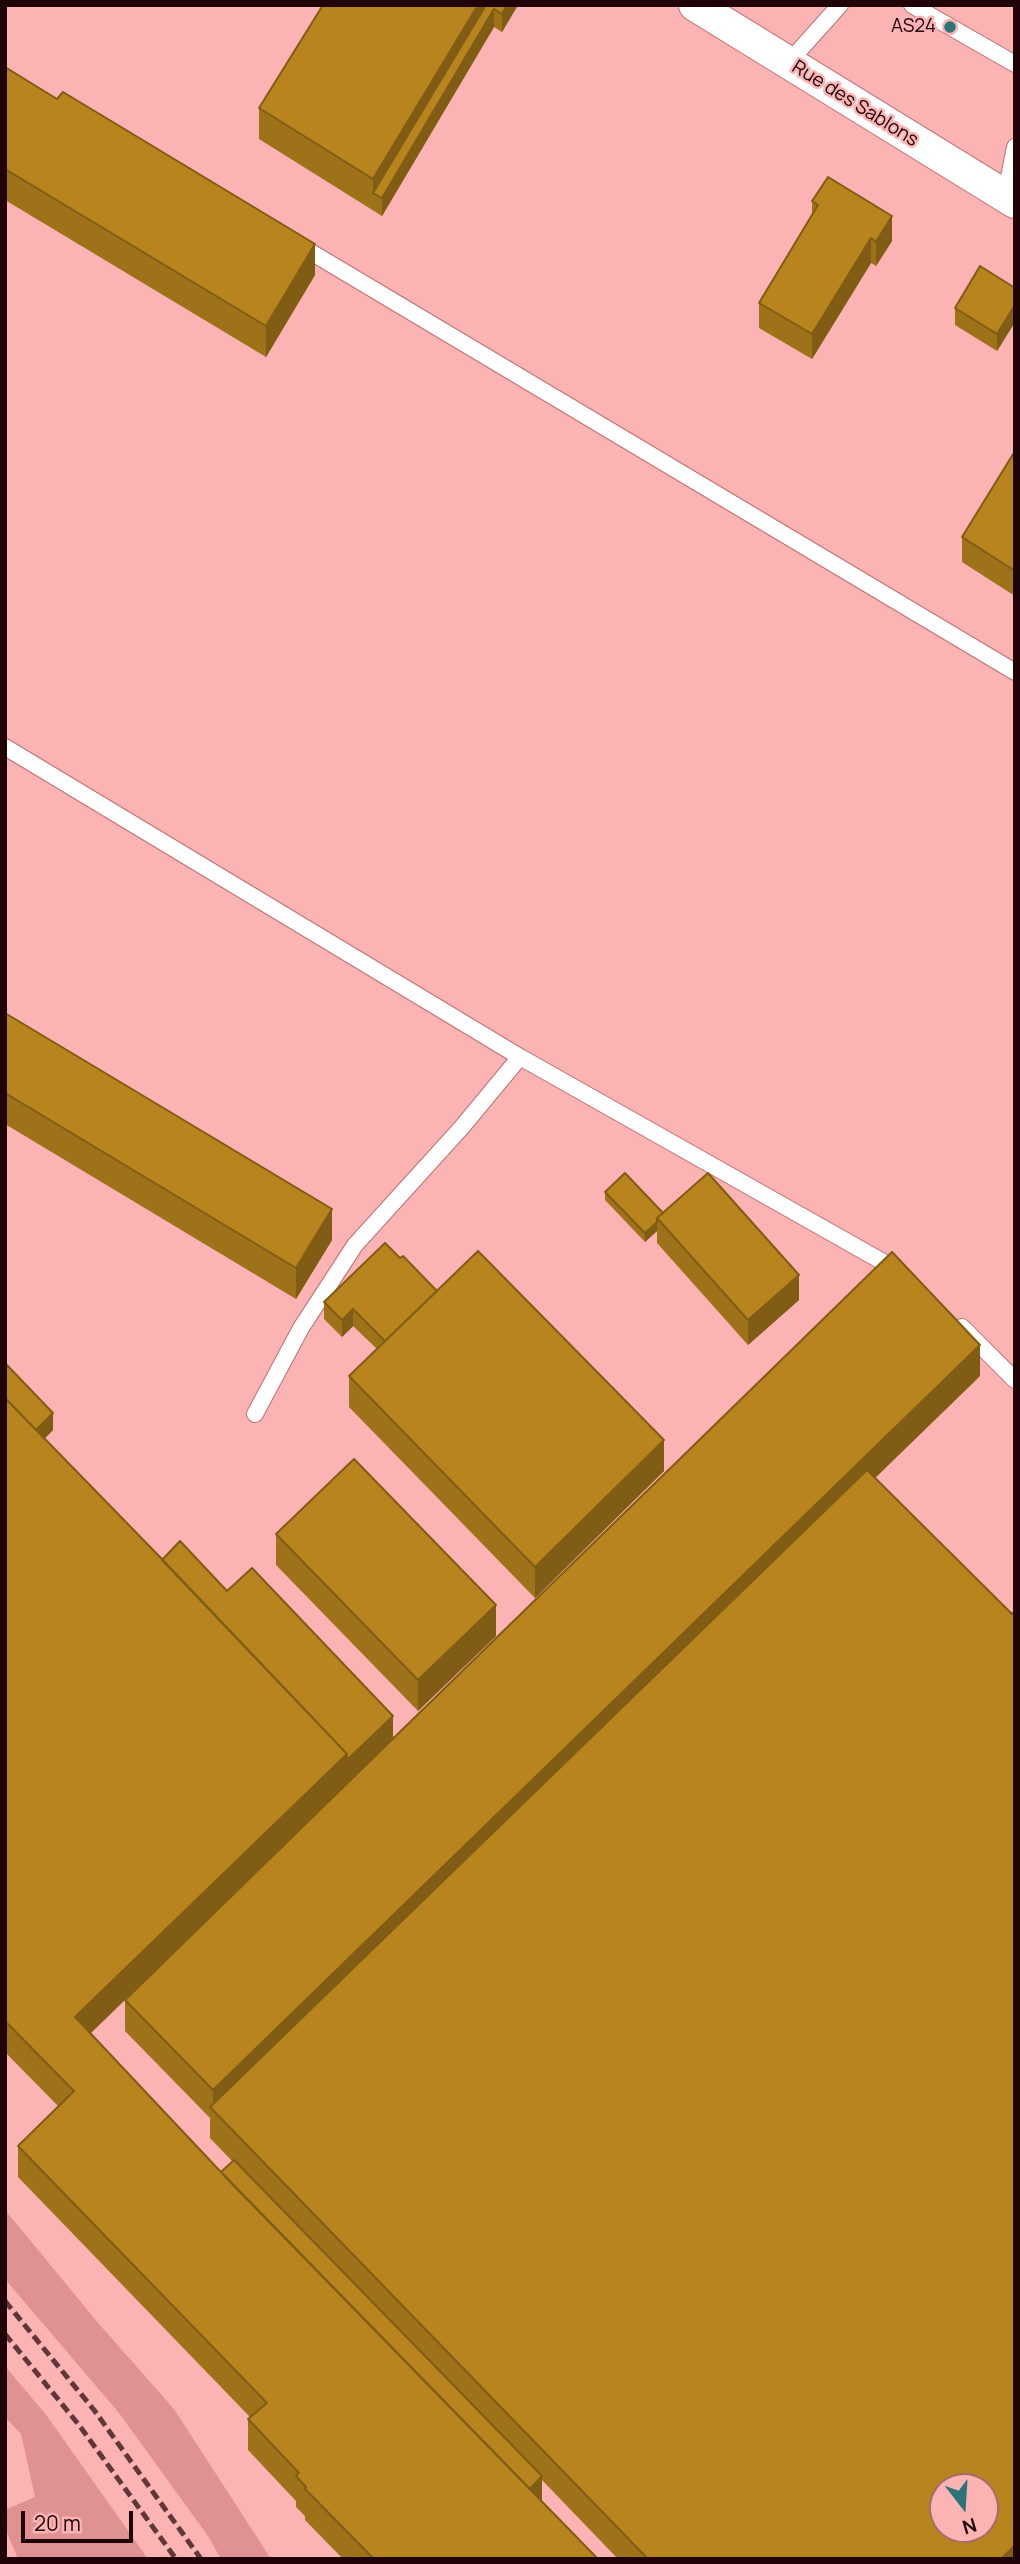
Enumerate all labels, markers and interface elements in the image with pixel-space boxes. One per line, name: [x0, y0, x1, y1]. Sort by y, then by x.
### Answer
place label: AS24: [891, 16, 936, 38]
marker: AS24: [942, 19, 958, 35]
street label: Rue des Sablons: [788, 56, 922, 152]
north arrow: [929, 2473, 999, 2543]
scale bar: [24, 2498, 136, 2542]
text: 20 m: [34, 2509, 81, 2537]
text: N: [959, 2512, 980, 2541]

